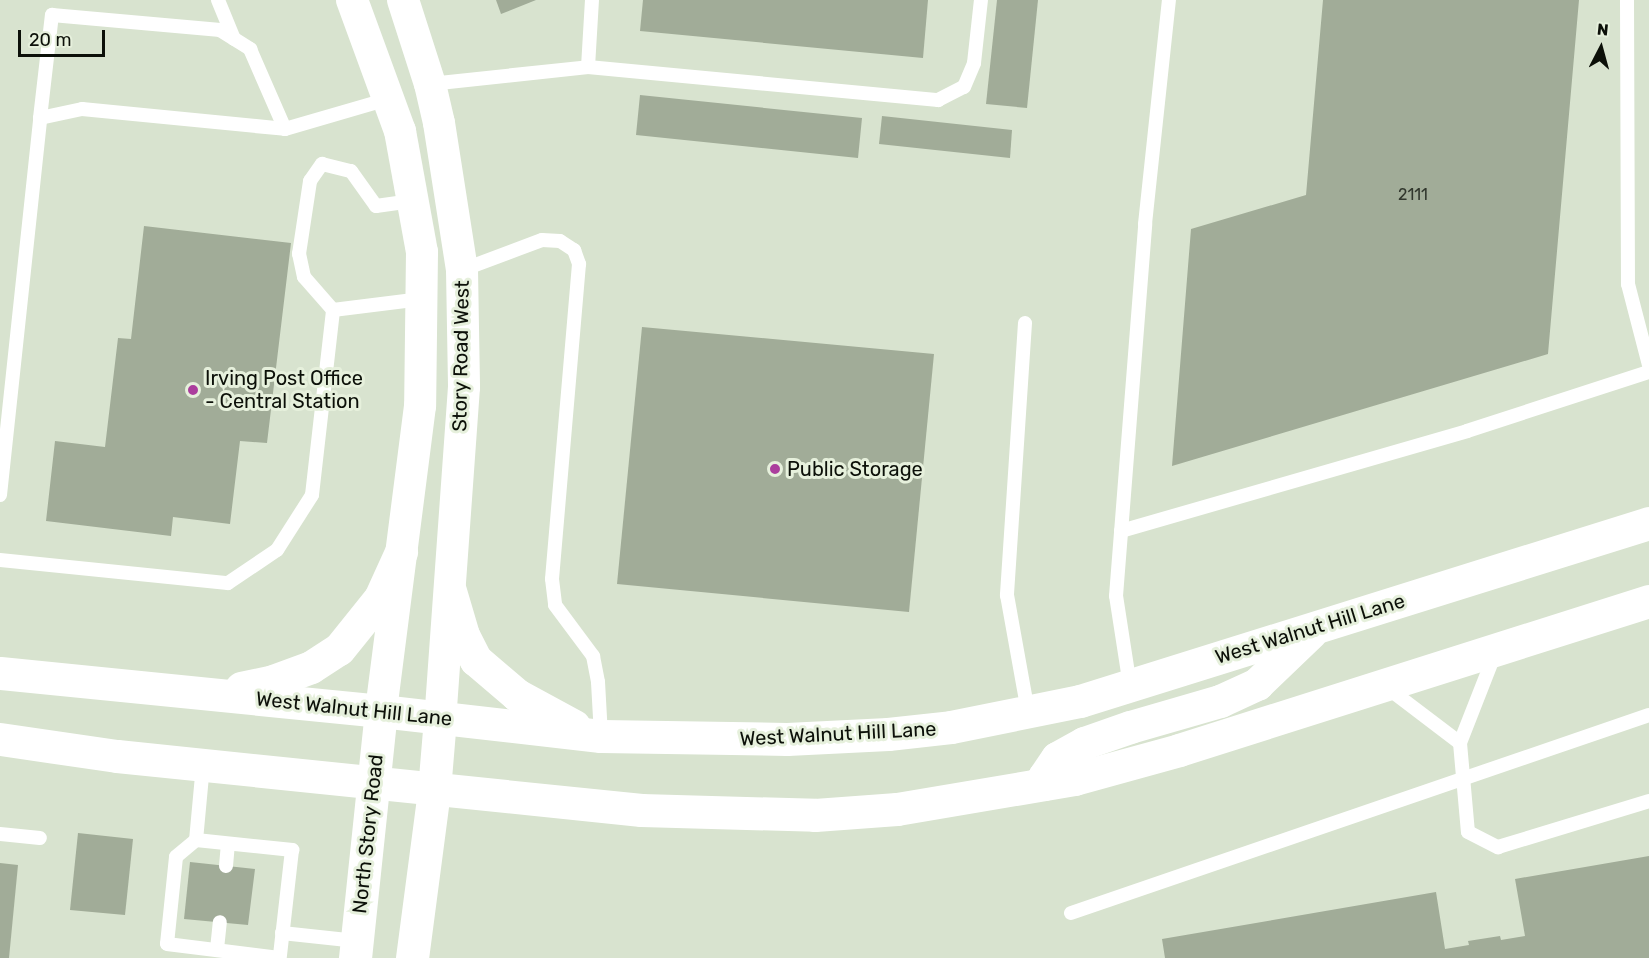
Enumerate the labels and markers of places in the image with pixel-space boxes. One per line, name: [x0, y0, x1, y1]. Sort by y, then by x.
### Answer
place label: Irving Post Office - Central Station: [205, 366, 363, 413]
marker: Irving Post Office - Central Station: [186, 383, 200, 397]
place label: Public Storage: [787, 457, 923, 481]
marker: Public Storage: [768, 462, 782, 476]

